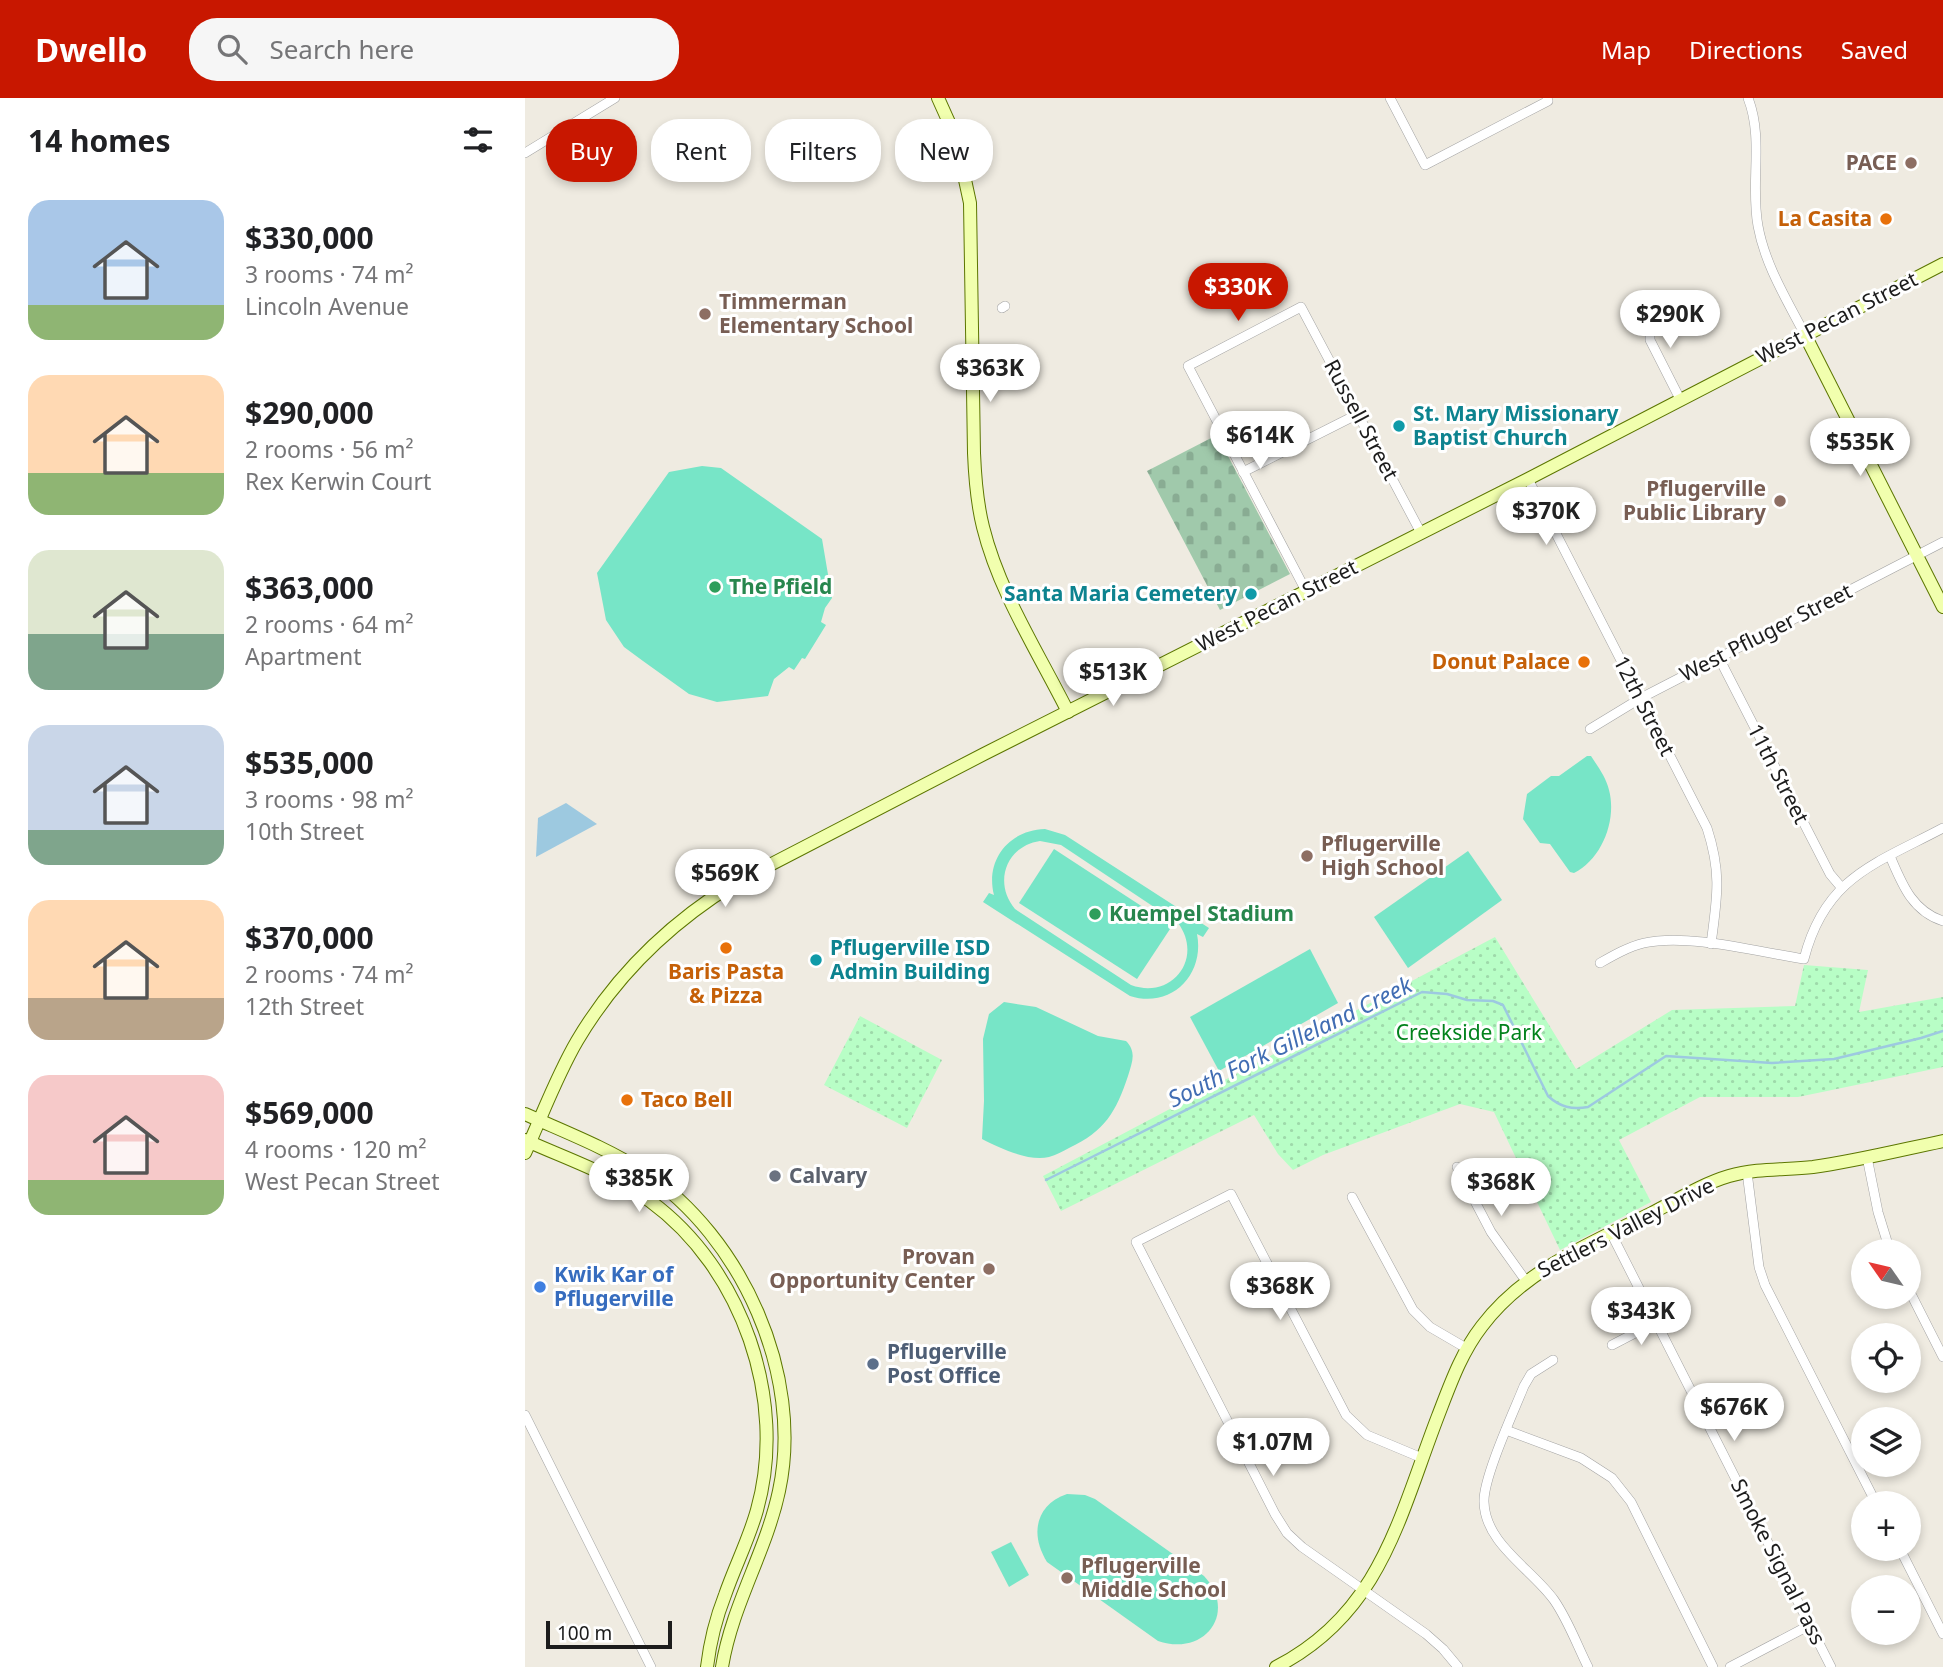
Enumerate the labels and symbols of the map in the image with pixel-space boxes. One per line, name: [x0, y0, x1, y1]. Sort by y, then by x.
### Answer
place label: PACE: [1846, 148, 1897, 176]
marker: PACE: [1903, 155, 1919, 171]
place label: La Casita: [1778, 204, 1872, 232]
marker: La Casita: [1878, 211, 1894, 227]
pin: $330K: [1189, 264, 1287, 323]
street label: West Pecan Street: [1751, 264, 1922, 370]
place label: Timmerman Elementary School: [719, 287, 913, 339]
pin: $290K: [1621, 290, 1719, 350]
marker: Timmerman Elementary School: [697, 306, 713, 322]
pin: $363K: [941, 344, 1039, 404]
street label: Russell Street: [1318, 354, 1406, 485]
place label: St. Mary Missionary Baptist Church: [1413, 399, 1618, 451]
pin: $614K: [1211, 412, 1309, 471]
marker: St. Mary Missionary Baptist Church: [1391, 418, 1407, 434]
pin: $535K: [1811, 418, 1909, 478]
place label: Pflugerville Public Library: [1623, 474, 1766, 526]
pin: $370K: [1497, 488, 1595, 547]
marker: Pflugerville Public Library: [1772, 493, 1788, 509]
street label: West Pecan Street: [1191, 552, 1362, 658]
place label: The Pfield: [729, 572, 832, 600]
street label: West Pfluger Street: [1675, 576, 1857, 688]
marker: The Pfield: [707, 579, 723, 595]
place label: Santa Maria Cemetery: [1004, 579, 1237, 607]
marker: Santa Maria Cemetery: [1243, 586, 1259, 602]
place label: Donut Palace: [1432, 647, 1570, 675]
pin: $513K: [1064, 648, 1162, 708]
street label: 12th Street: [1608, 651, 1682, 761]
marker: Donut Palace: [1576, 654, 1592, 670]
street label: 11th Street: [1742, 719, 1816, 829]
place label: Pflugerville High School: [1321, 829, 1444, 881]
marker: Pflugerville High School: [1299, 848, 1315, 864]
pin: $569K: [676, 850, 774, 909]
place label: Kuempel Stadium: [1109, 899, 1294, 927]
marker: Kuempel Stadium: [1087, 906, 1103, 922]
place label: Pflugerville ISD Admin Building: [830, 933, 990, 985]
marker: Baris Pasta & Pizza: [718, 940, 734, 956]
marker: Pflugerville ISD Admin Building: [808, 952, 824, 968]
place label: Baris Pasta & Pizza: [668, 957, 784, 1009]
water label: South Fork Gilleland Creek: [1162, 967, 1419, 1114]
park label: Creekside Park: [1396, 1018, 1543, 1046]
place label: Taco Bell: [641, 1085, 732, 1113]
marker: Taco Bell: [619, 1092, 635, 1108]
pin: $385K: [590, 1154, 688, 1214]
pin: $368K: [1452, 1158, 1550, 1218]
place label: Calvary: [789, 1161, 867, 1189]
marker: Calvary: [767, 1168, 783, 1184]
street label: Settlers Valley Drive: [1533, 1171, 1718, 1284]
north arrow: [1851, 1239, 1921, 1309]
place label: Provan Opportunity Center: [769, 1242, 976, 1294]
place label: Kwik Kar of Pflugerville: [554, 1260, 675, 1312]
marker: Provan Opportunity Center: [981, 1261, 997, 1277]
pin: $368K: [1231, 1262, 1329, 1322]
marker: Kwik Kar of Pflugerville: [532, 1279, 548, 1295]
pin: $343K: [1592, 1288, 1690, 1347]
place label: Pflugerville Post Office: [887, 1337, 1007, 1389]
marker: Pflugerville Post Office: [865, 1356, 881, 1372]
pin: $676K: [1685, 1384, 1783, 1443]
pin: $1.07M: [1216, 1418, 1330, 1478]
street label: Smoke Signal Pass: [1725, 1474, 1833, 1649]
place label: Pflugerville Middle School: [1081, 1551, 1226, 1603]
marker: Pflugerville Middle School: [1059, 1570, 1075, 1586]
scale bar: [546, 1618, 672, 1650]

